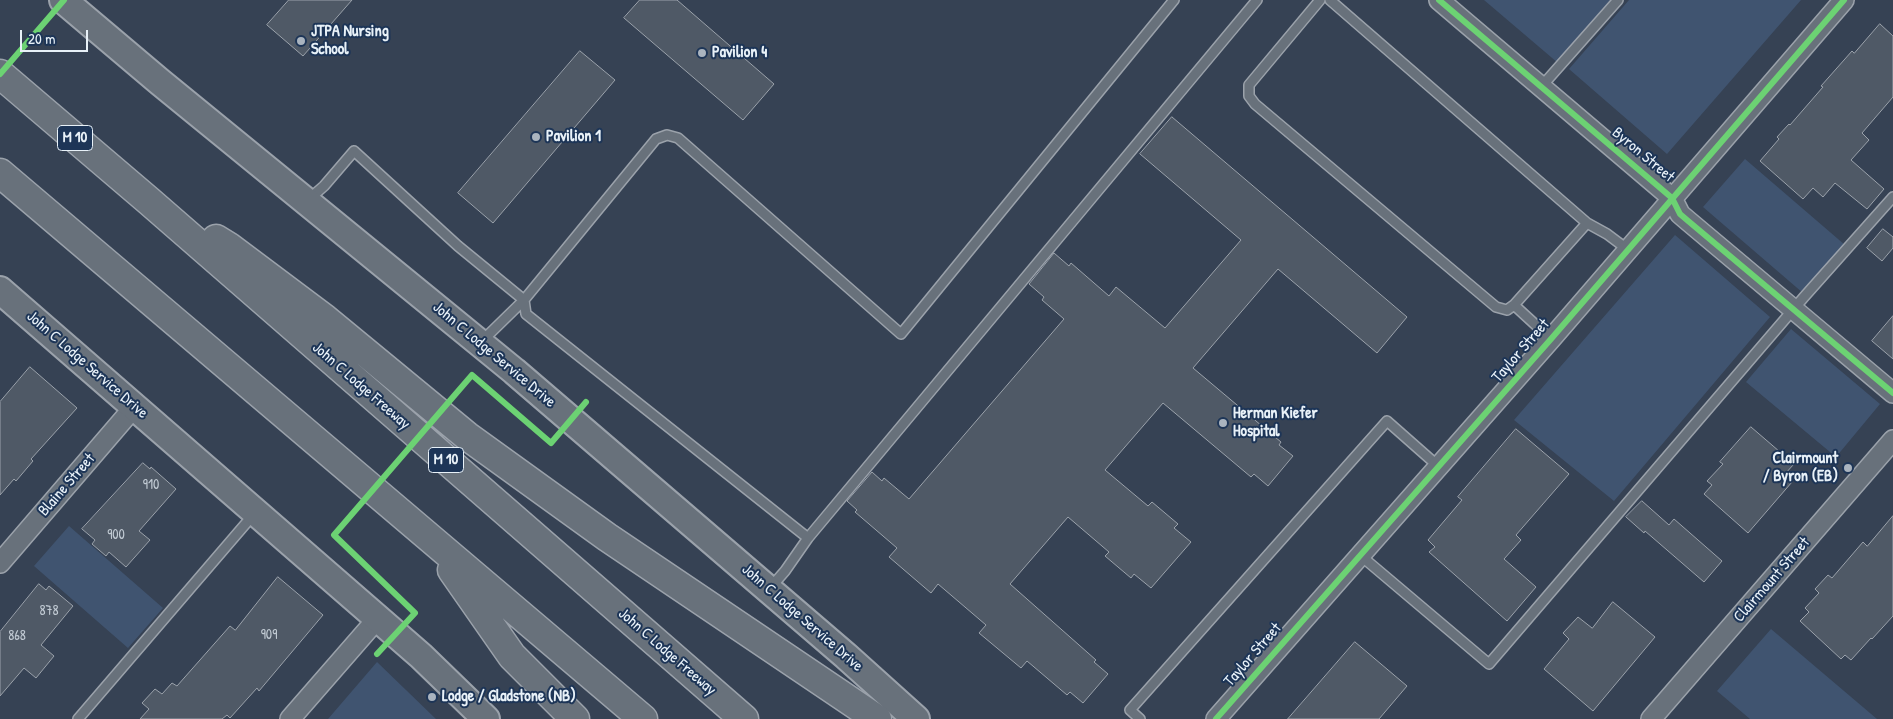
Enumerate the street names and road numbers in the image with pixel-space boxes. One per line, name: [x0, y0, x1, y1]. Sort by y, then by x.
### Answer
street label: Byron Street: [1608, 123, 1678, 187]
road number: M 10: [58, 126, 92, 150]
street label: John C Lodge Service Drive: [429, 298, 559, 412]
street label: John C Lodge Service Drive: [22, 307, 152, 423]
street label: Taylor Street: [1488, 315, 1554, 387]
street label: John C Lodge Freeway: [308, 338, 414, 434]
road number: M 10: [428, 448, 464, 472]
street label: Blaine Street: [35, 450, 99, 520]
street label: Clairmount Street: [1730, 534, 1814, 626]
street label: John C Lodge Service Drive: [737, 560, 867, 676]
street label: John C Lodge Freeway: [614, 604, 720, 700]
street label: Taylor Street: [1220, 619, 1286, 691]

